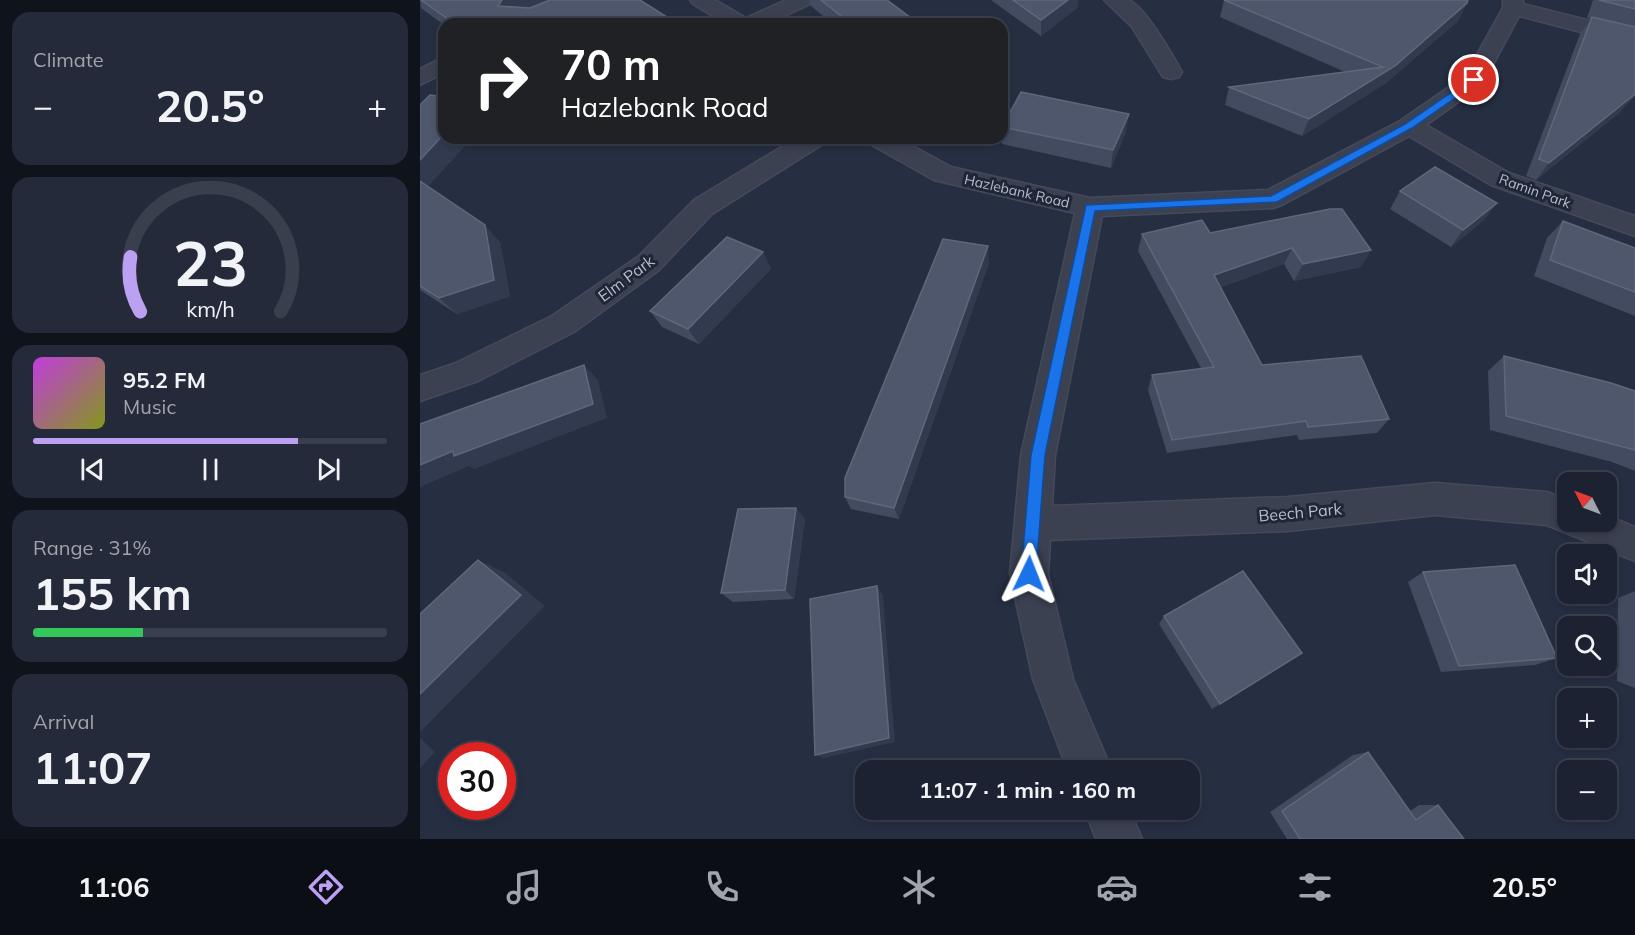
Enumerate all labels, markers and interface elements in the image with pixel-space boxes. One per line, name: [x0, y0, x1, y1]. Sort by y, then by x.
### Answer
text: 70 m: [561, 38, 661, 91]
icon: right: [462, 42, 540, 120]
text: Climate: [33, 47, 104, 72]
pin: [1448, 54, 1499, 105]
icon: arrive: [1457, 63, 1490, 96]
text: 20.5°: [155, 77, 265, 133]
text: −: [33, 85, 53, 126]
text: +: [367, 85, 387, 126]
text: Hazlebank Road: [561, 90, 768, 124]
street label: Hazlebank Road: [963, 170, 1071, 212]
street label: Ramin Park: [1497, 170, 1574, 213]
text: 23: [173, 223, 247, 302]
street label: Elm Park: [594, 250, 659, 306]
text: km/h: [186, 295, 234, 322]
text: 95.2 FM: [123, 366, 206, 394]
text: Music: [123, 394, 176, 419]
icon: previous: [76, 453, 109, 486]
icon: pause: [194, 453, 227, 486]
icon: next: [312, 453, 345, 486]
north arrow: [1557, 472, 1617, 532]
map controls: [1557, 472, 1617, 820]
street label: Beech Park: [1258, 498, 1343, 526]
text: Range · 31%: [33, 535, 151, 560]
position arrow: [997, 542, 1061, 606]
button: sound: [1557, 544, 1617, 604]
text: 155 km: [33, 565, 192, 621]
button: search: [1557, 616, 1617, 676]
button: +: [1557, 688, 1617, 748]
text: Arrival: [33, 709, 94, 734]
text: 11:07: [33, 739, 152, 795]
speed limit sign: 30: [438, 742, 516, 820]
button: −: [1557, 760, 1617, 820]
text: 11:07 · 1 min · 160 m: [919, 776, 1136, 804]
icon: directions: [305, 866, 347, 908]
icon: music: [503, 866, 545, 908]
icon: phone: [701, 866, 743, 908]
icon: climate: [898, 866, 940, 908]
icon: car: [1096, 866, 1138, 908]
icon: filters: [1294, 866, 1336, 908]
text: 11:06: [78, 870, 149, 904]
text: 20.5°: [1492, 870, 1557, 904]

